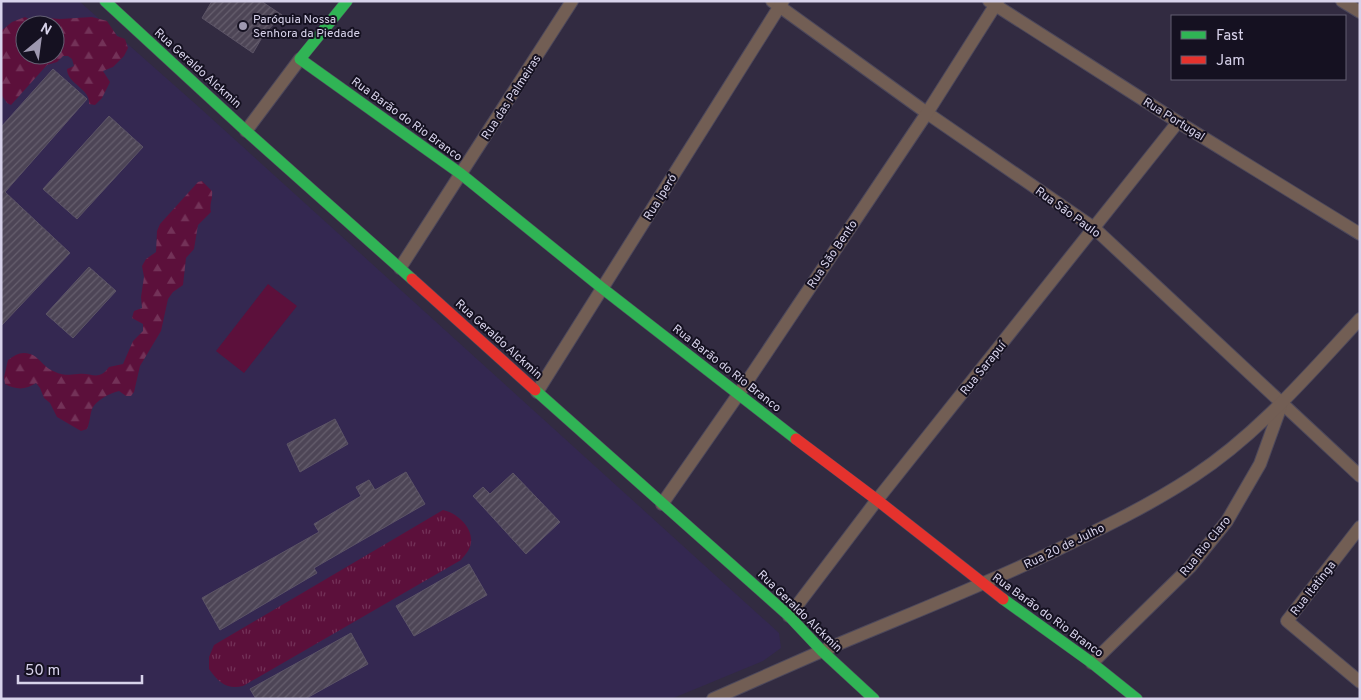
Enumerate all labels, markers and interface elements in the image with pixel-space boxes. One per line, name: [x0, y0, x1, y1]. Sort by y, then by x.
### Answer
place label: Paróquia Nossa Senhora da Piedade: [253, 12, 360, 42]
north arrow: [15, 15, 65, 65]
legend: [1171, 15, 1346, 80]
text: N: [37, 20, 54, 40]
marker: Paróquia Nossa Senhora da Piedade: [237, 20, 249, 32]
street label: Rua Geraldo Alckmin: [150, 25, 244, 112]
text: Fast: [1216, 27, 1244, 46]
street label: Rua das Palmeiras: [478, 52, 545, 143]
text: Jam: [1216, 52, 1245, 71]
street label: Rua Barão do Rio Branco: [348, 74, 465, 166]
street label: Rua Portugal: [1140, 94, 1207, 145]
street label: Rua Iperó: [640, 171, 682, 224]
street label: Rua São Paulo: [1032, 184, 1104, 242]
street label: Rua São Bento: [804, 217, 862, 292]
street label: Rua Geraldo Alckmin: [451, 296, 545, 383]
street label: Rua Barão do Rio Branco: [669, 321, 784, 416]
street label: Rua Sarapuí: [957, 338, 1011, 399]
street label: Rua Rio Claro: [1177, 513, 1235, 580]
street label: Rua 20 de Julho: [1021, 520, 1108, 573]
street label: Rua Itatinga: [1287, 558, 1340, 619]
street label: Rua Geraldo Alckmin: [753, 567, 845, 656]
street label: Rua Barão do Rio Branco: [989, 570, 1106, 662]
scale bar: [18, 652, 141, 684]
text: 50 m: [25, 662, 60, 681]

